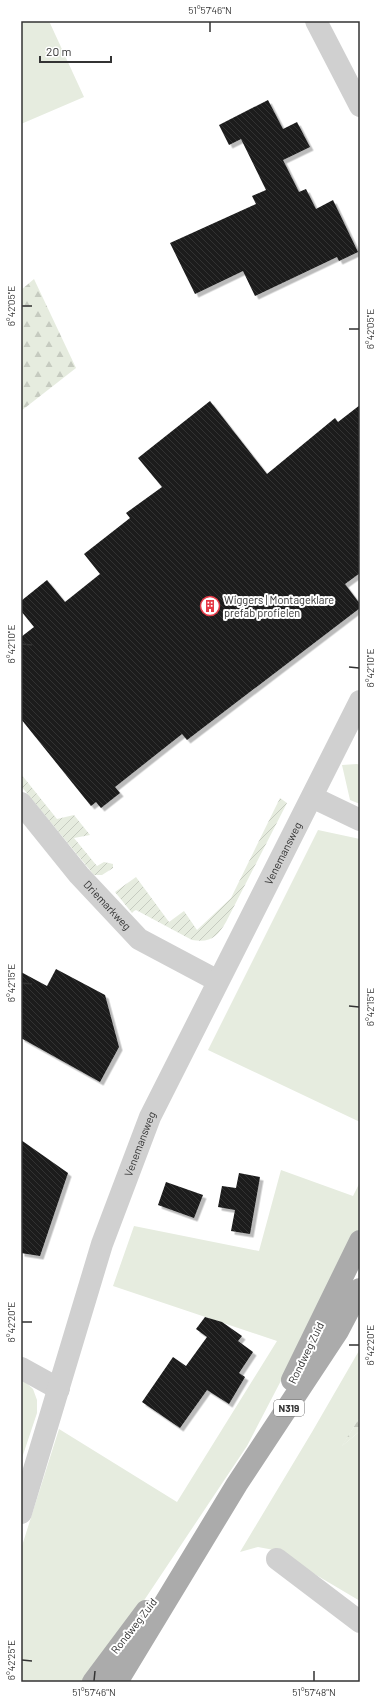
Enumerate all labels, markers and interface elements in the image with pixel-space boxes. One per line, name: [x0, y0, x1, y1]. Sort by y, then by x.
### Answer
text: 51°57'46"N: [188, 4, 232, 16]
scale bar: [40, 38, 111, 64]
text: 20 m: [46, 44, 72, 58]
text: 6°42'05"E: [5, 286, 17, 326]
text: 6°42'05"E: [364, 309, 376, 349]
place label: Wiggers | Montageklare prefab profielen: [224, 593, 334, 619]
building icon: Wiggers | Montageklare prefab profielen: [199, 595, 221, 617]
text: 6°42'10"E: [5, 625, 17, 663]
text: 6°42'10"E: [364, 649, 376, 687]
street label: Venemansweg: [261, 819, 304, 887]
street label: Driemarkweg: [81, 877, 134, 933]
text: 6°42'15"E: [5, 964, 17, 1002]
text: 6°42'15"E: [364, 988, 376, 1026]
street label: Venemansweg: [121, 1109, 158, 1178]
text: 6°42'20"E: [5, 1302, 17, 1342]
street label: Rondweg Zuid: [285, 1320, 326, 1386]
text: 6°42'20"E: [364, 1325, 376, 1365]
road number: N319: [274, 1400, 304, 1416]
street label: Rondweg Zuid: [108, 1595, 159, 1656]
text: 6°42'25"E: [5, 1640, 17, 1680]
text: 51°57'46"N: [72, 1686, 116, 1698]
text: 51°57'48"N: [292, 1686, 336, 1698]

